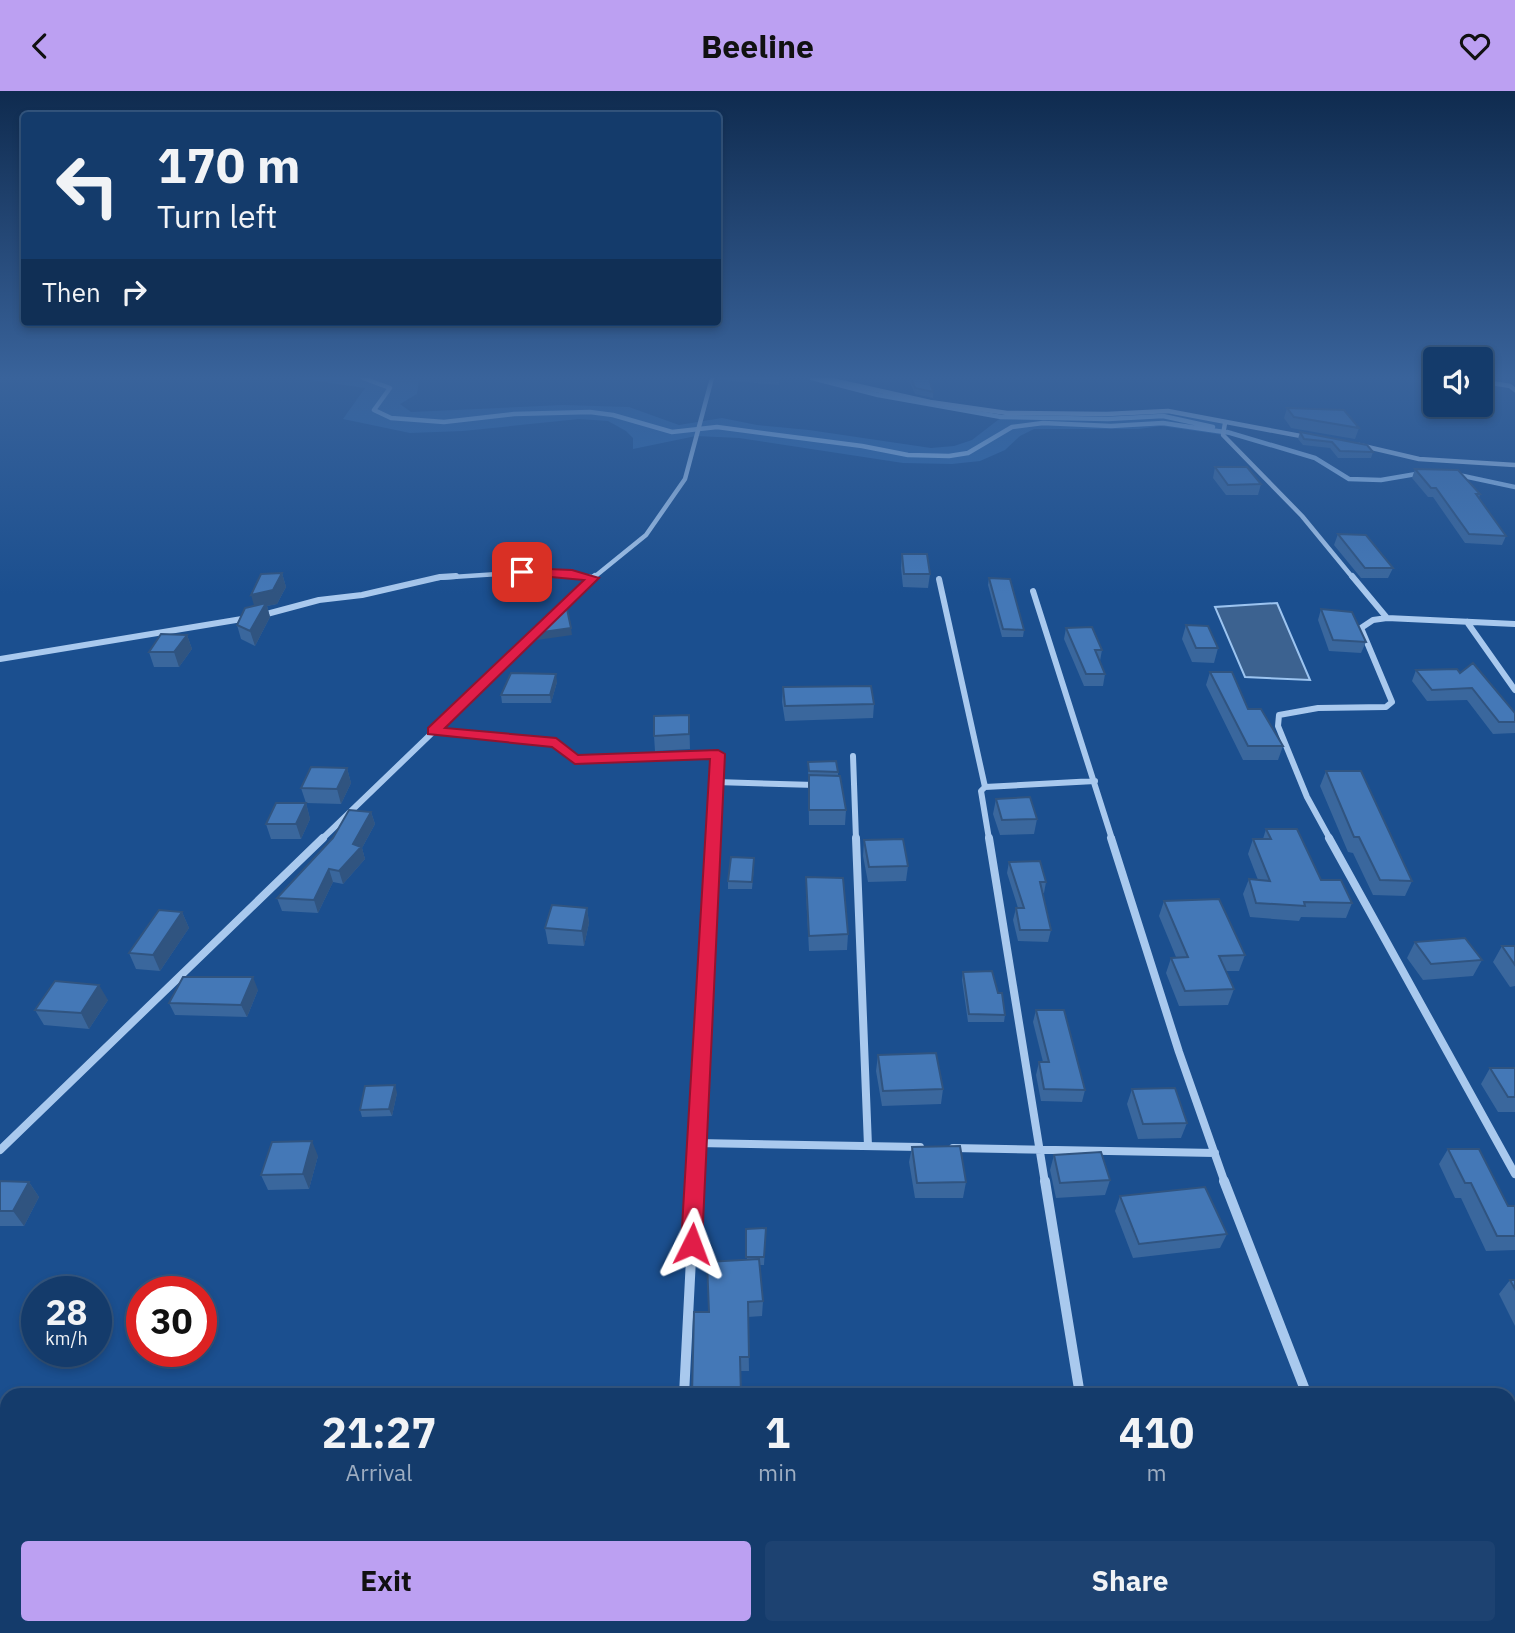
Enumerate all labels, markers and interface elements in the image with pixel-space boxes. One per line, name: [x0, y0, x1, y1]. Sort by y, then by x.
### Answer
text: Beeline: [701, 25, 814, 67]
icon: back: [21, 27, 59, 65]
icon: heart: [1456, 27, 1494, 65]
text: 170 m: [157, 133, 301, 196]
icon: left: [42, 140, 133, 231]
text: Turn left: [157, 195, 277, 237]
icon: right: [115, 273, 153, 311]
text: Then: [42, 275, 101, 309]
map controls: [1423, 347, 1493, 417]
button: sound: [1423, 347, 1493, 417]
pin: [492, 542, 552, 602]
icon: arrive: [503, 553, 541, 591]
position arrow: [655, 1207, 729, 1281]
speed limit sign: 30: [126, 1276, 217, 1367]
text: 28: [45, 1289, 88, 1335]
text: km/h: [45, 1327, 88, 1350]
text: 21:27: [322, 1405, 436, 1460]
text: 1: [765, 1405, 790, 1460]
text: 410: [1119, 1405, 1194, 1460]
text: Arrival: [346, 1457, 413, 1487]
text: min: [758, 1457, 797, 1487]
text: m: [1146, 1457, 1167, 1487]
button: Exit: [21, 1541, 751, 1621]
button: Share: [765, 1541, 1495, 1621]

